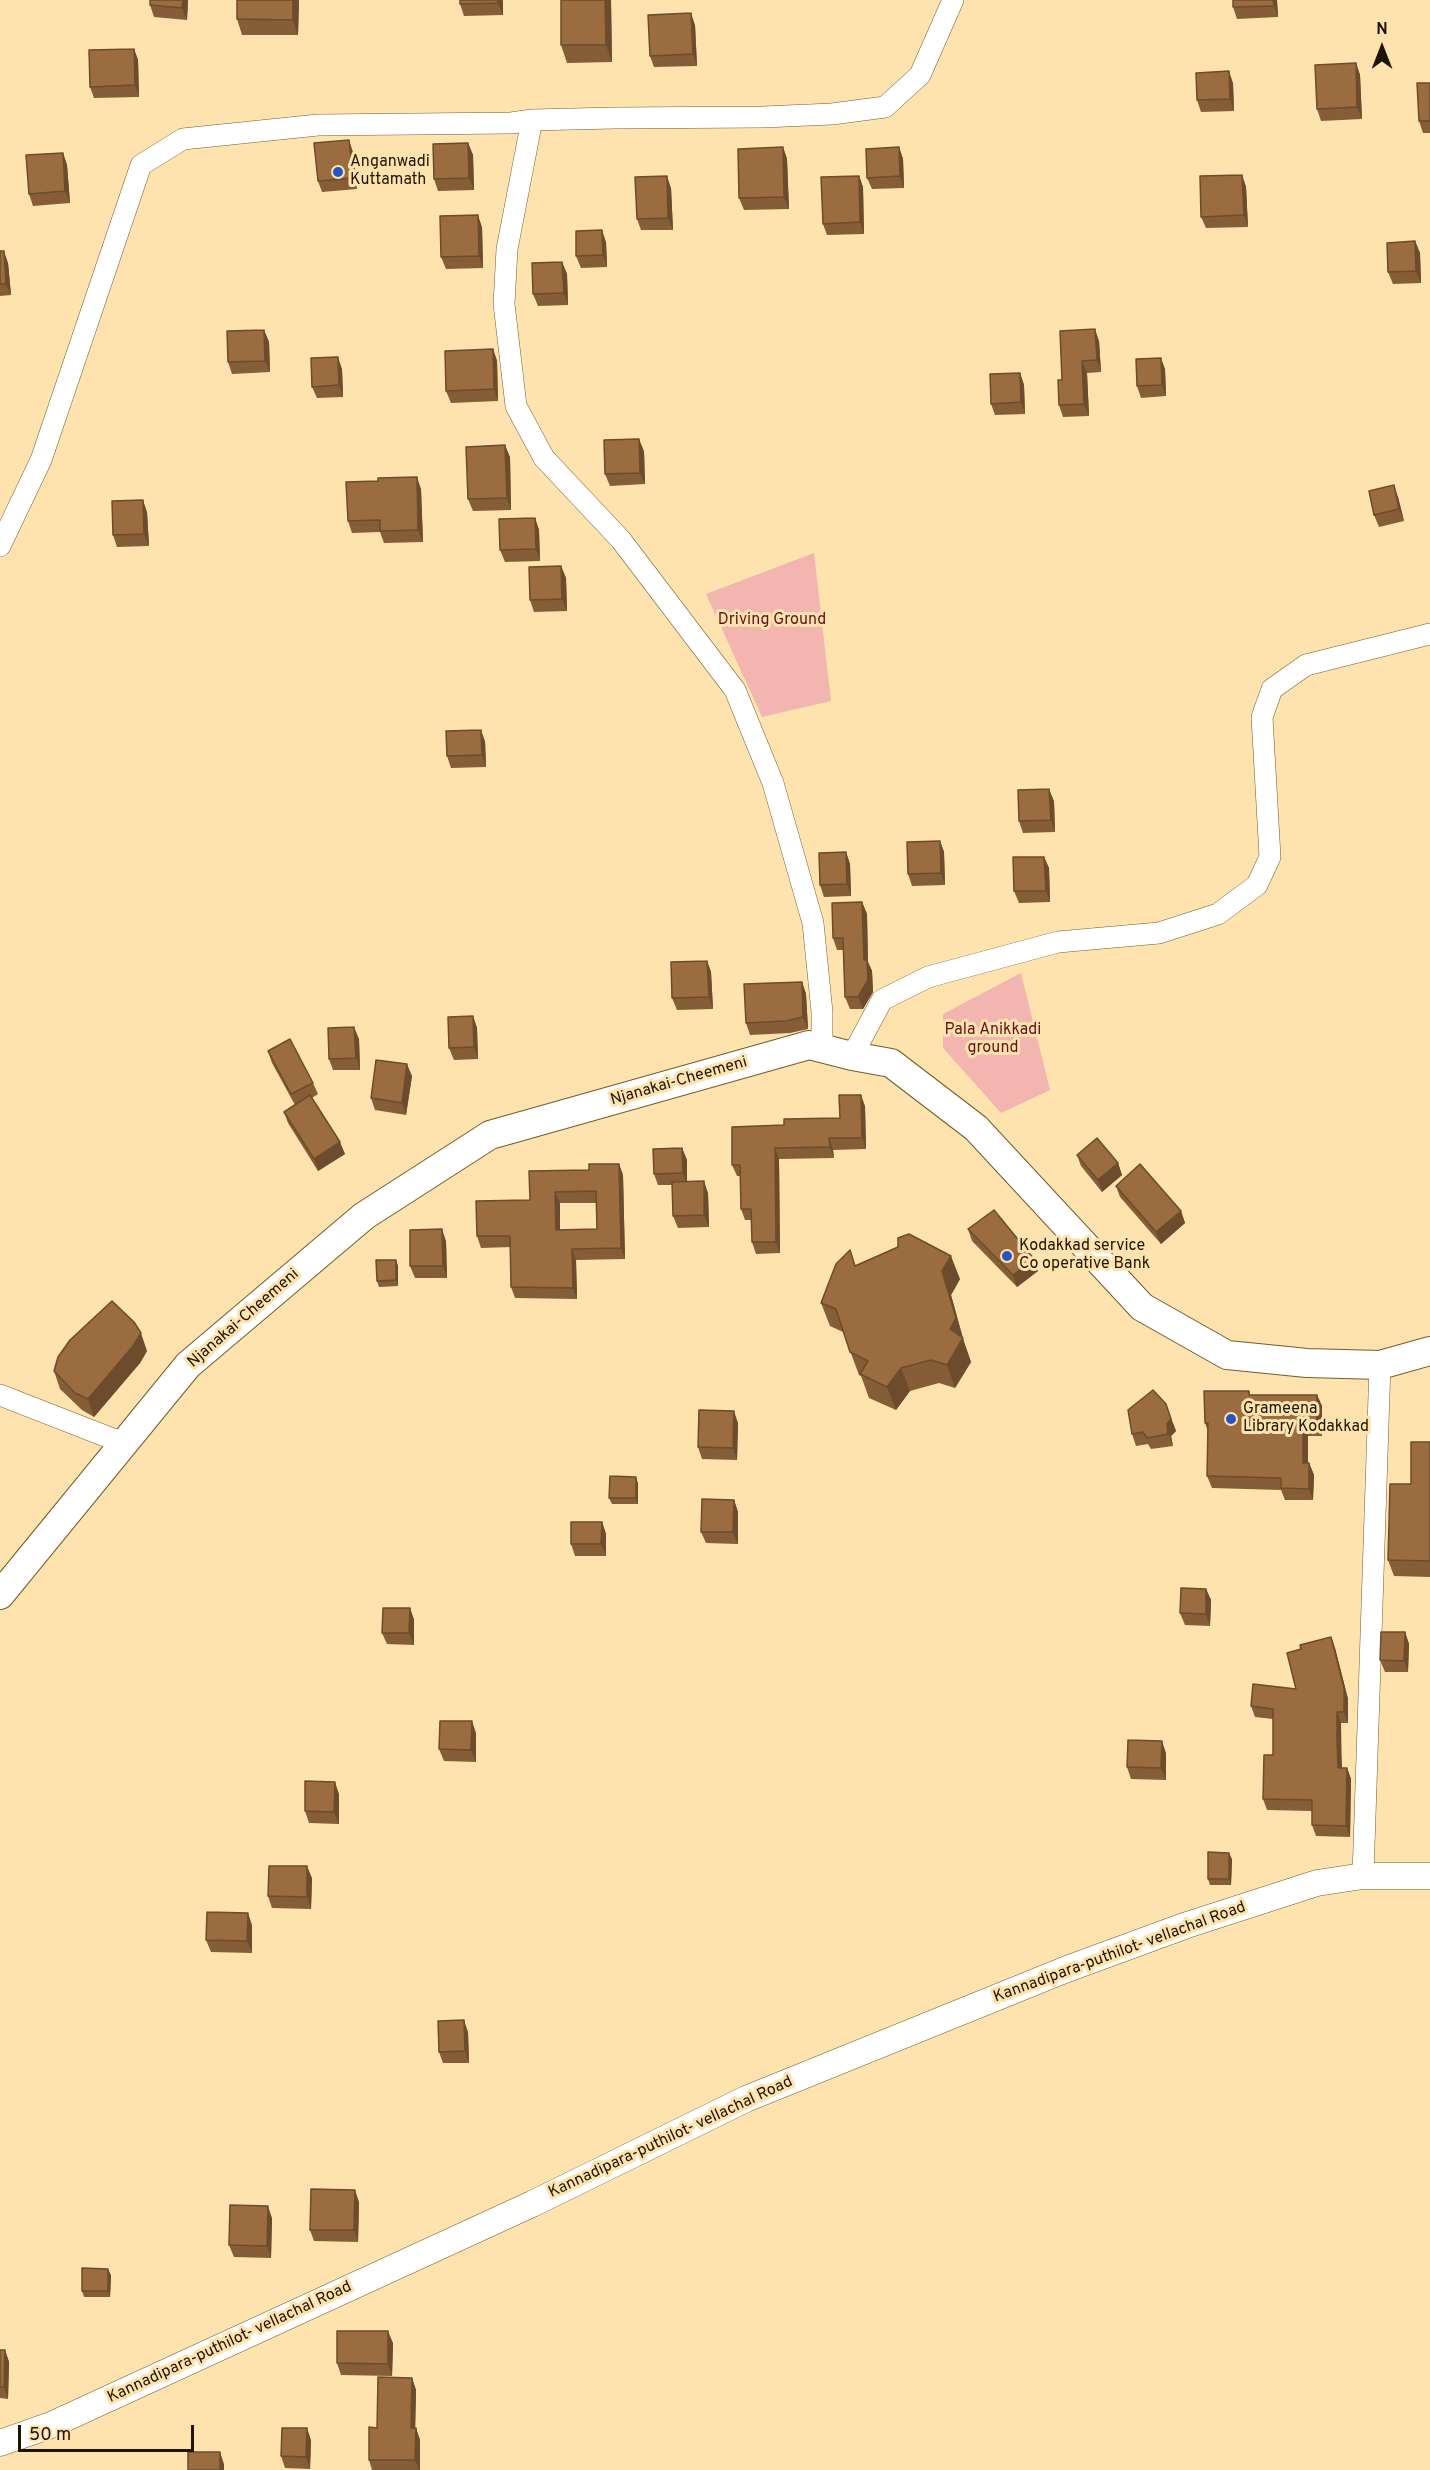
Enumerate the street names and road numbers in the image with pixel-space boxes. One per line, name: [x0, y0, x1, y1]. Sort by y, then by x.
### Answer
street label: Njanakai-Cheemeni: [608, 1053, 750, 1111]
street label: Njanakai-Cheemeni: [184, 1265, 304, 1373]
street label: Kannadipara-puthilot- vellachal Road: [991, 1898, 1249, 2008]
street label: Kannadipara-puthilot- vellachal Road: [546, 2073, 796, 2203]
street label: Kannadipara-puthilot- vellachal Road: [105, 2278, 355, 2408]

